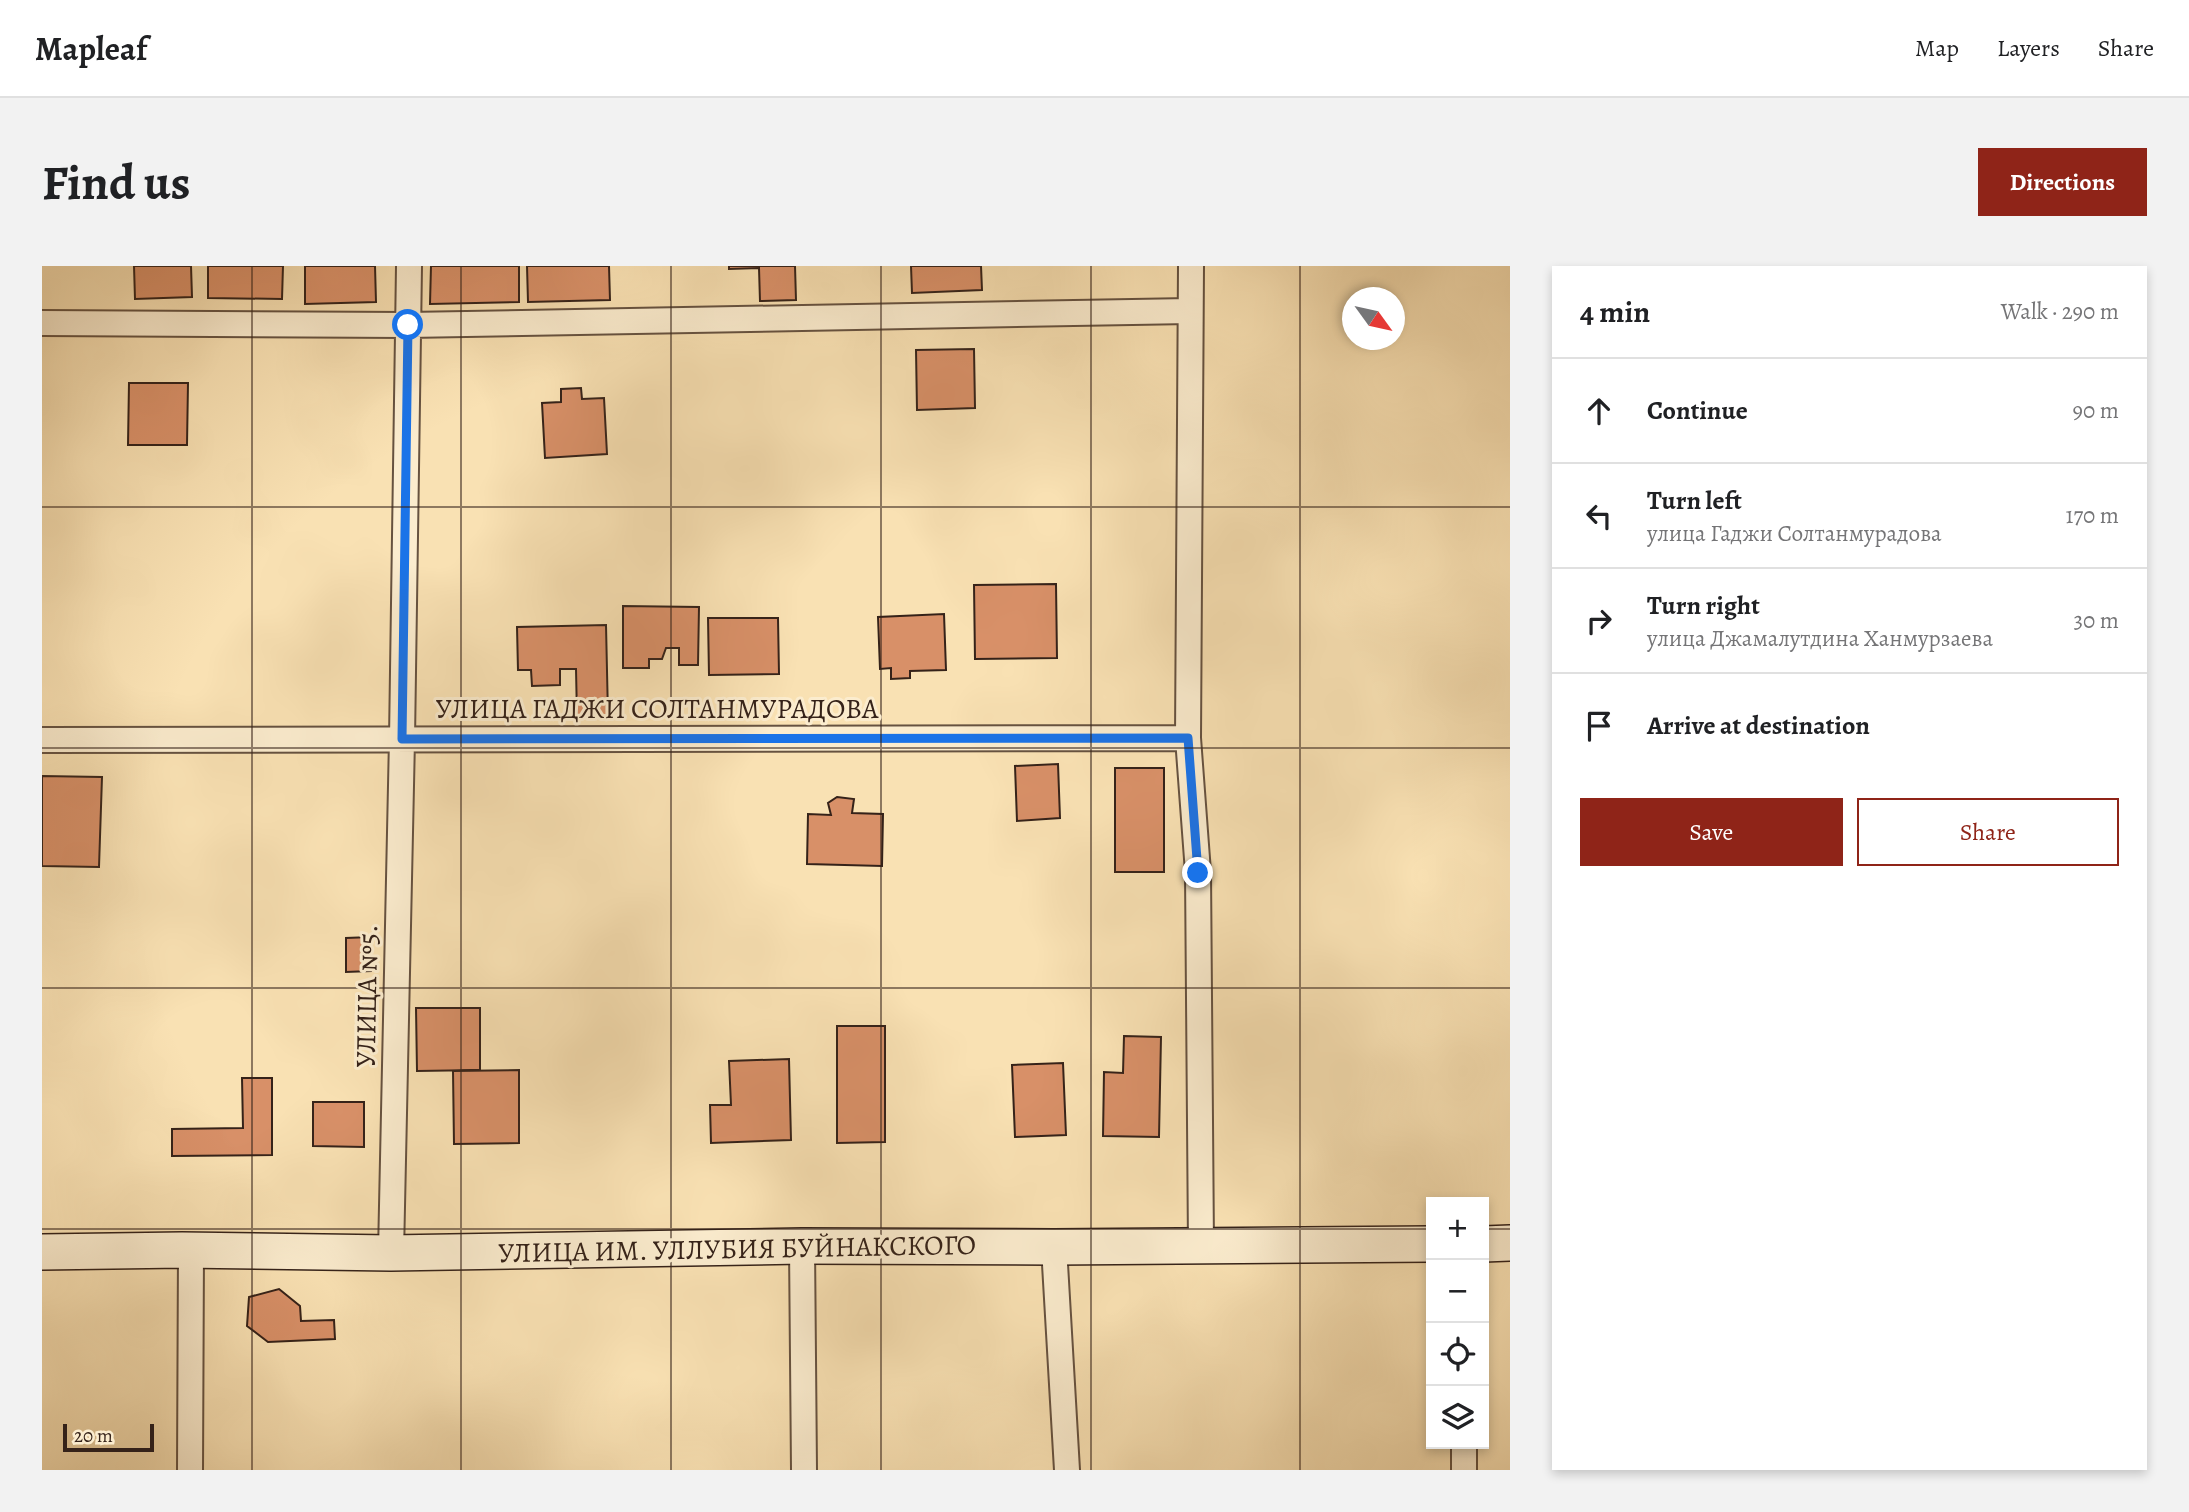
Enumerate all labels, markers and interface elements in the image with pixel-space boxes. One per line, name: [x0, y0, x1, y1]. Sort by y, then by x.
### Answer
text: Mapleaf: [35, 26, 147, 71]
text: Map: [1915, 32, 1959, 64]
text: Layers: [1997, 32, 2060, 64]
text: Share: [2098, 32, 2154, 64]
button: Directions: [1978, 148, 2147, 216]
text: Find us: [42, 149, 190, 216]
north arrow: [1342, 287, 1405, 350]
text: 4 min: [1580, 292, 1650, 332]
text: Walk · 290 m: [2001, 296, 2119, 327]
route start: [392, 309, 423, 340]
icon: ahead: [1580, 392, 1618, 430]
text: Continue: [1647, 393, 1748, 428]
text: 90 m: [2073, 395, 2119, 426]
text: Turn left: [1647, 483, 1742, 518]
icon: left: [1580, 497, 1618, 535]
text: 170 m: [2066, 500, 2119, 531]
text: улица Гаджи Солтанмурадова: [1647, 518, 1942, 549]
text: Turn right: [1647, 588, 1760, 623]
icon: right: [1580, 602, 1618, 640]
text: 30 m: [2073, 605, 2119, 636]
text: улица Джамалутдина Ханмурзаева: [1647, 623, 1993, 654]
street label: УЛИЦА ГАДЖИ СОЛТАНМУРАДОВА: [436, 690, 879, 728]
icon: arrive: [1580, 707, 1618, 745]
text: Arrive at destination: [1647, 708, 1870, 743]
button: Save: [1580, 798, 1843, 866]
button: Share: [1857, 798, 2119, 866]
route end: [1182, 857, 1213, 888]
street label: УЛИЦА №5.: [347, 924, 387, 1068]
map controls: [1426, 1197, 1489, 1449]
button: +: [1426, 1197, 1489, 1260]
street label: УЛИЦА ИМ. УЛЛУБИЯ БУЙНАКСКОГО: [498, 1226, 976, 1272]
button: −: [1426, 1260, 1489, 1323]
button: locate: [1426, 1323, 1489, 1386]
button: layers: [1426, 1386, 1489, 1449]
scale bar: [63, 1421, 154, 1453]
text: 20 m: [74, 1423, 113, 1449]

